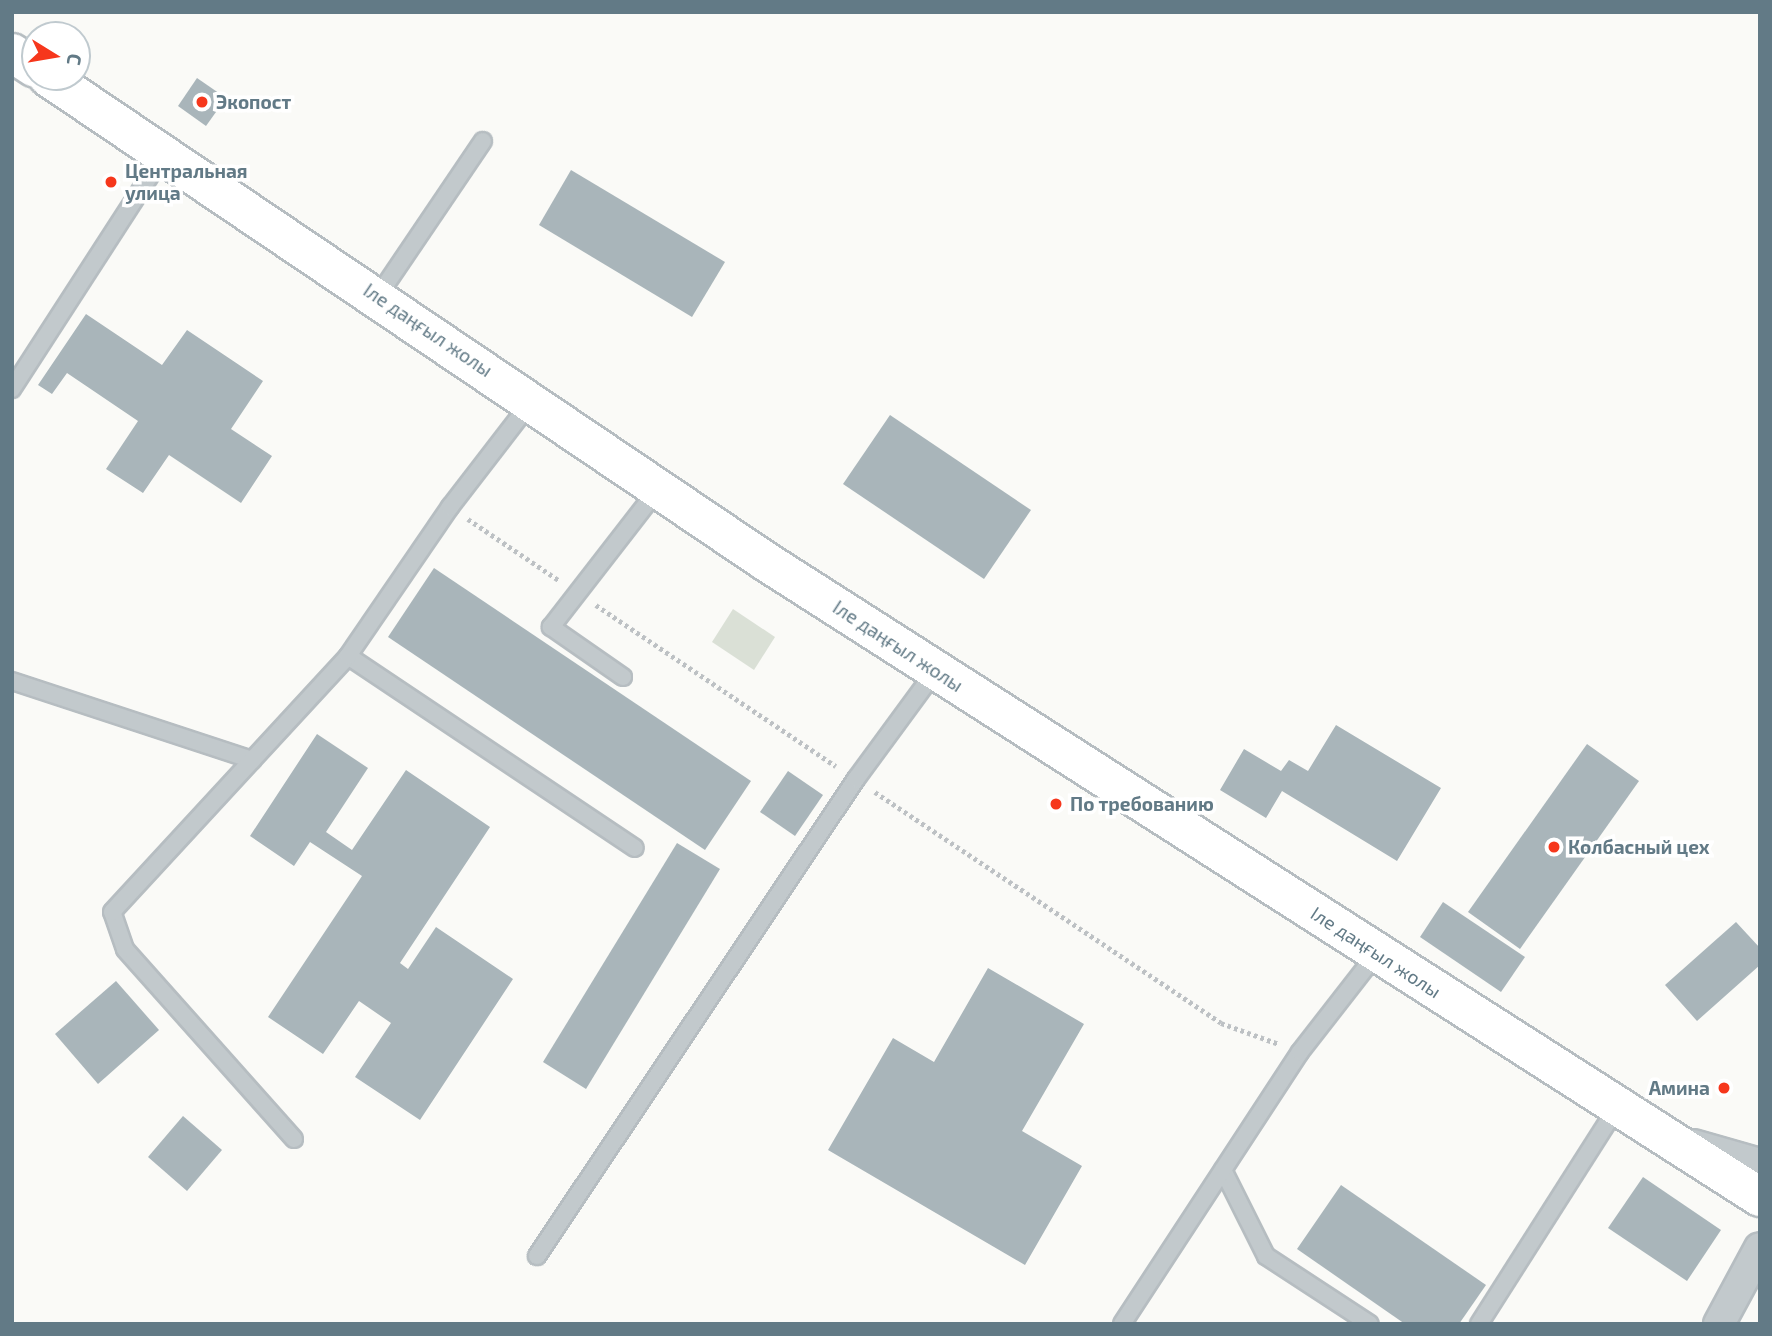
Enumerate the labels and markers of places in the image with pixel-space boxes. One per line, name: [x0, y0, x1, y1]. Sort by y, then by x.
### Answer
place label: Экопост: [216, 91, 291, 113]
marker: Экопост: [194, 94, 210, 110]
place label: Центральная улица: [125, 160, 248, 204]
marker: Центральная улица: [103, 174, 119, 190]
place label: По требованию: [1070, 793, 1214, 815]
marker: По требованию: [1048, 796, 1064, 812]
place label: Колбасный цех: [1568, 836, 1710, 858]
marker: Колбасный цех: [1546, 839, 1562, 855]
place label: Амина: [1649, 1077, 1710, 1099]
marker: Амина: [1716, 1080, 1732, 1096]

